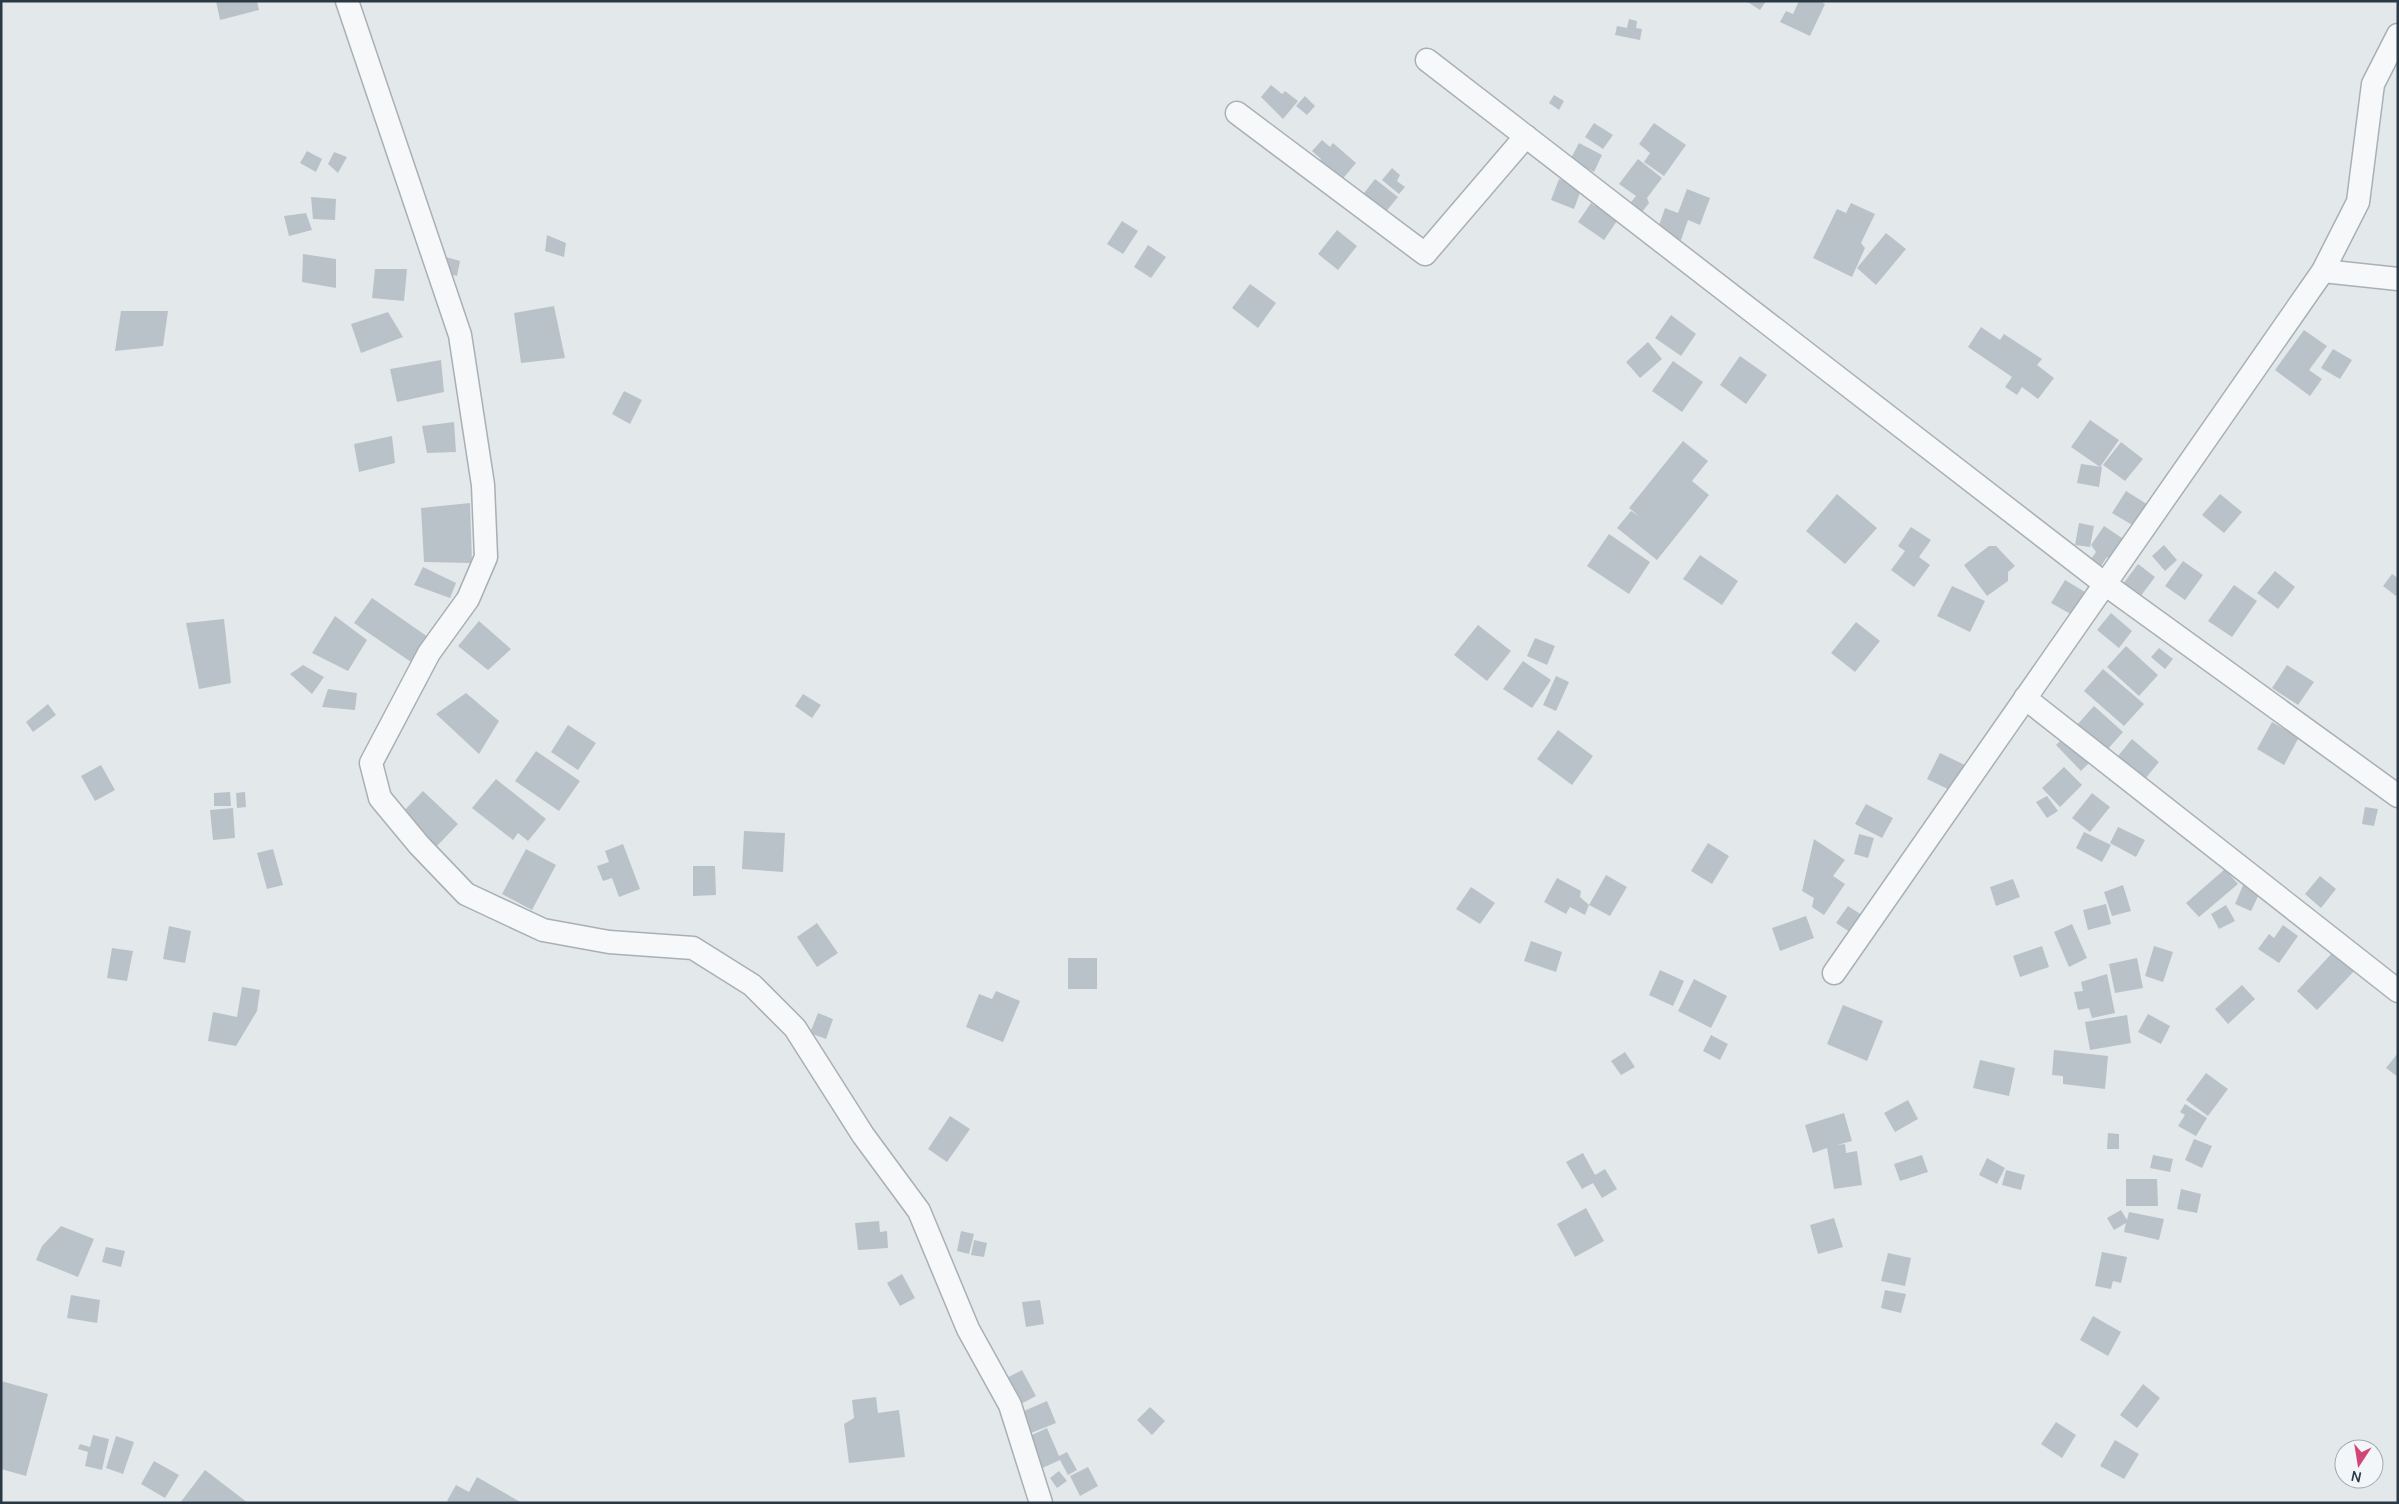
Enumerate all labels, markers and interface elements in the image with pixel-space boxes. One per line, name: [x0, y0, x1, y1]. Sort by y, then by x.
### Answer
north arrow: [2334, 1439, 2384, 1489]
text: N: [2349, 1467, 2363, 1488]

